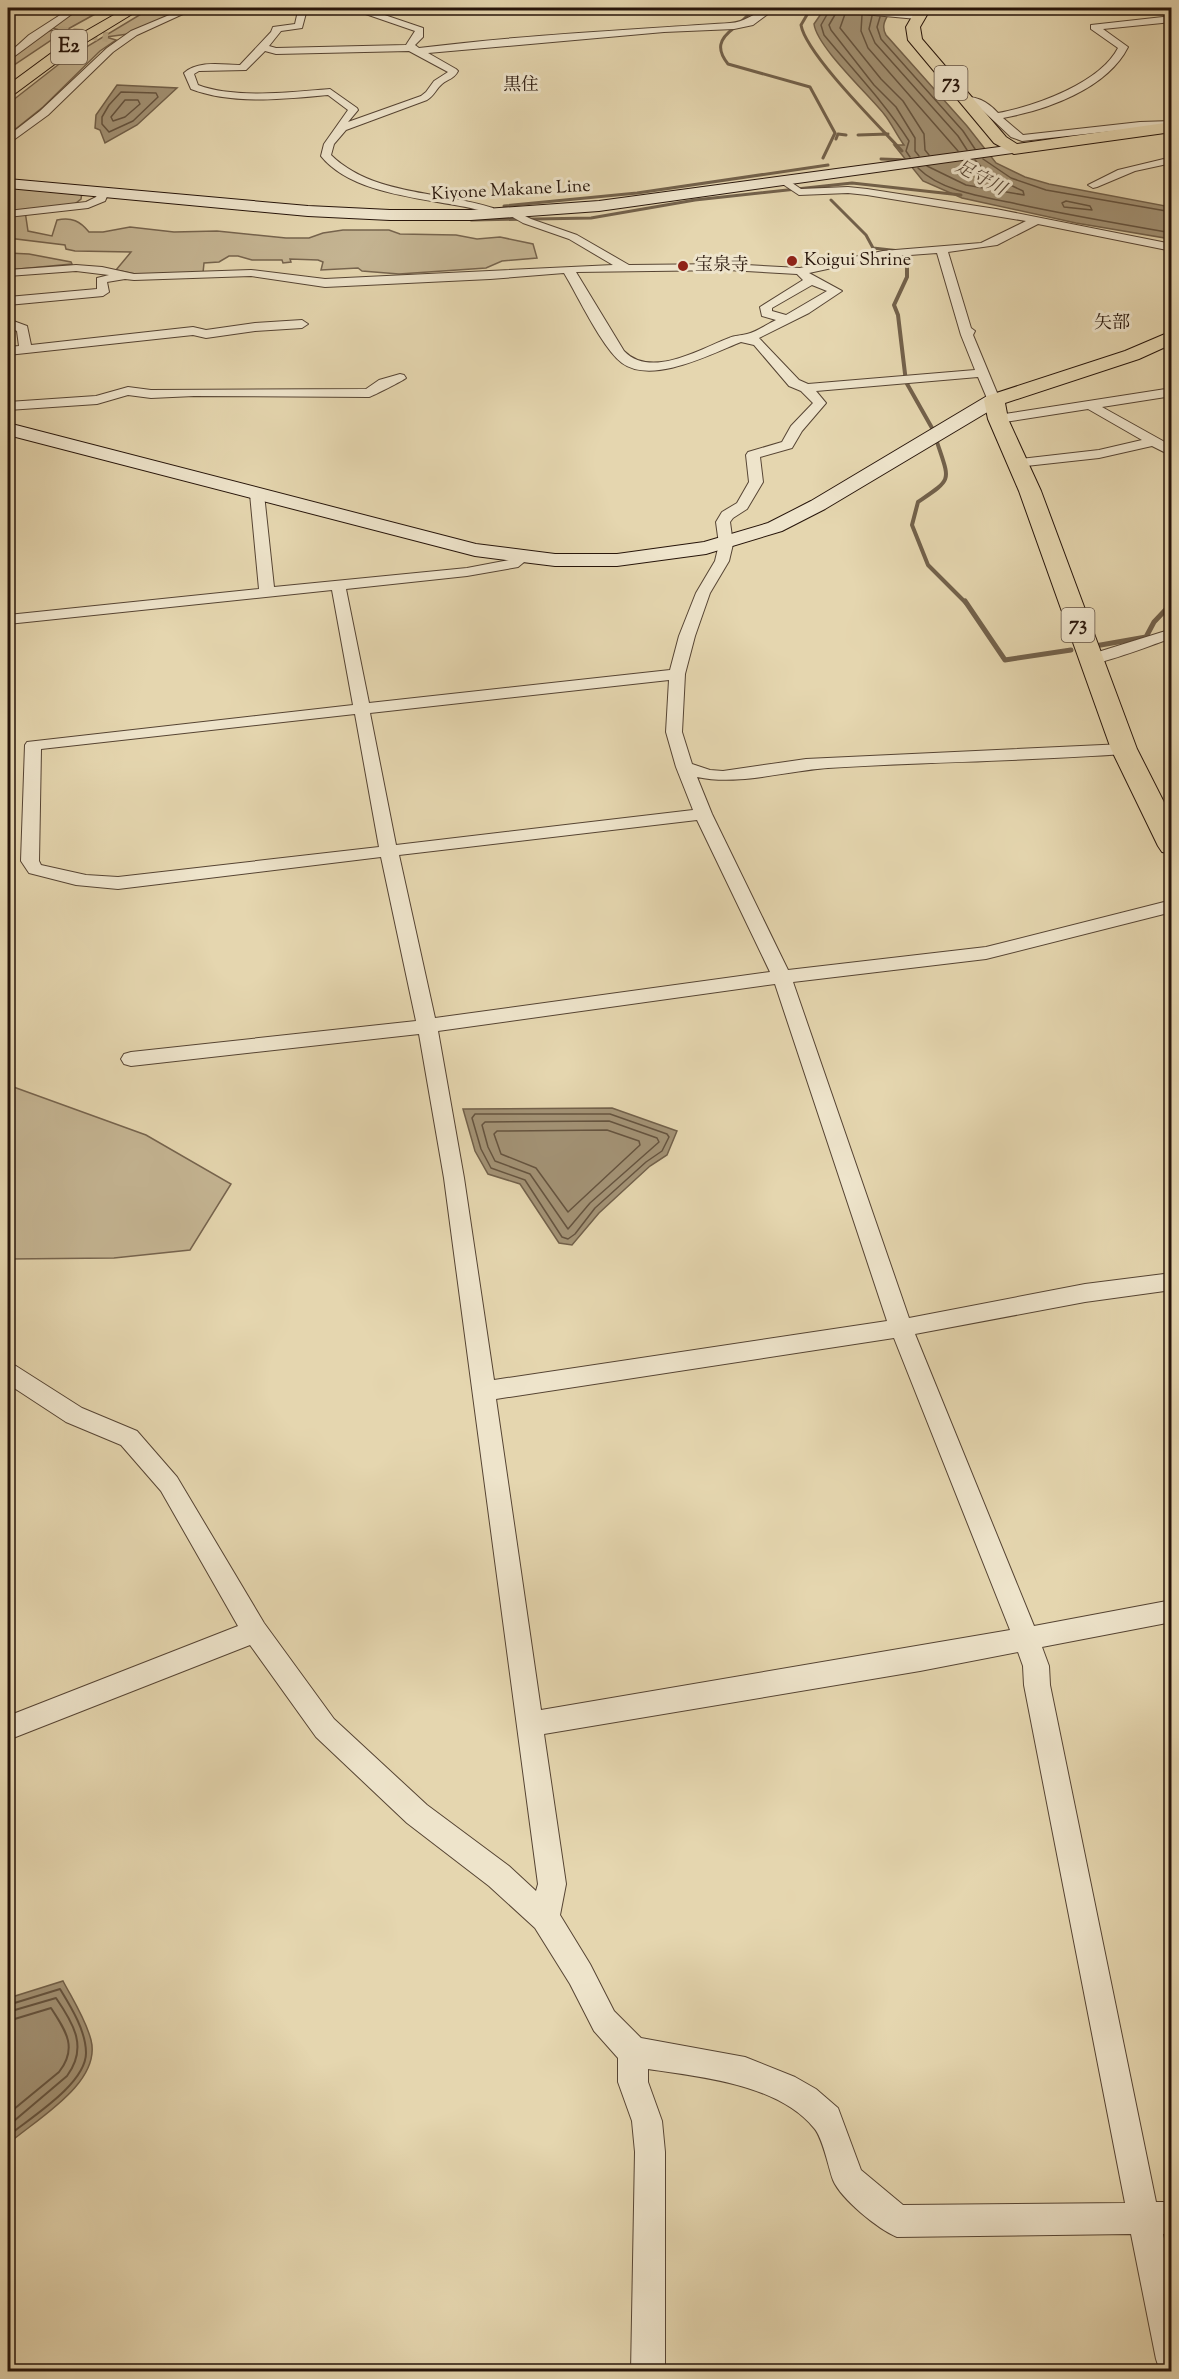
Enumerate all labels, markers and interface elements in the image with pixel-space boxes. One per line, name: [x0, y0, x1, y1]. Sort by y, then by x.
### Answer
road number: E2: [51, 30, 87, 64]
road number: 73: [934, 66, 968, 100]
district label: 黒住: [503, 73, 539, 99]
water label: 足守川: [950, 155, 1012, 204]
street label: Kiyone Makane Line: [431, 174, 591, 208]
place label: Koigui Shrine: [804, 248, 911, 274]
place label: 宝泉寺: [695, 253, 749, 279]
marker: Koigui Shrine: [785, 254, 799, 268]
marker: 宝泉寺: [676, 259, 690, 273]
district label: 矢部: [1094, 311, 1130, 337]
road number: 73: [1062, 608, 1094, 642]

